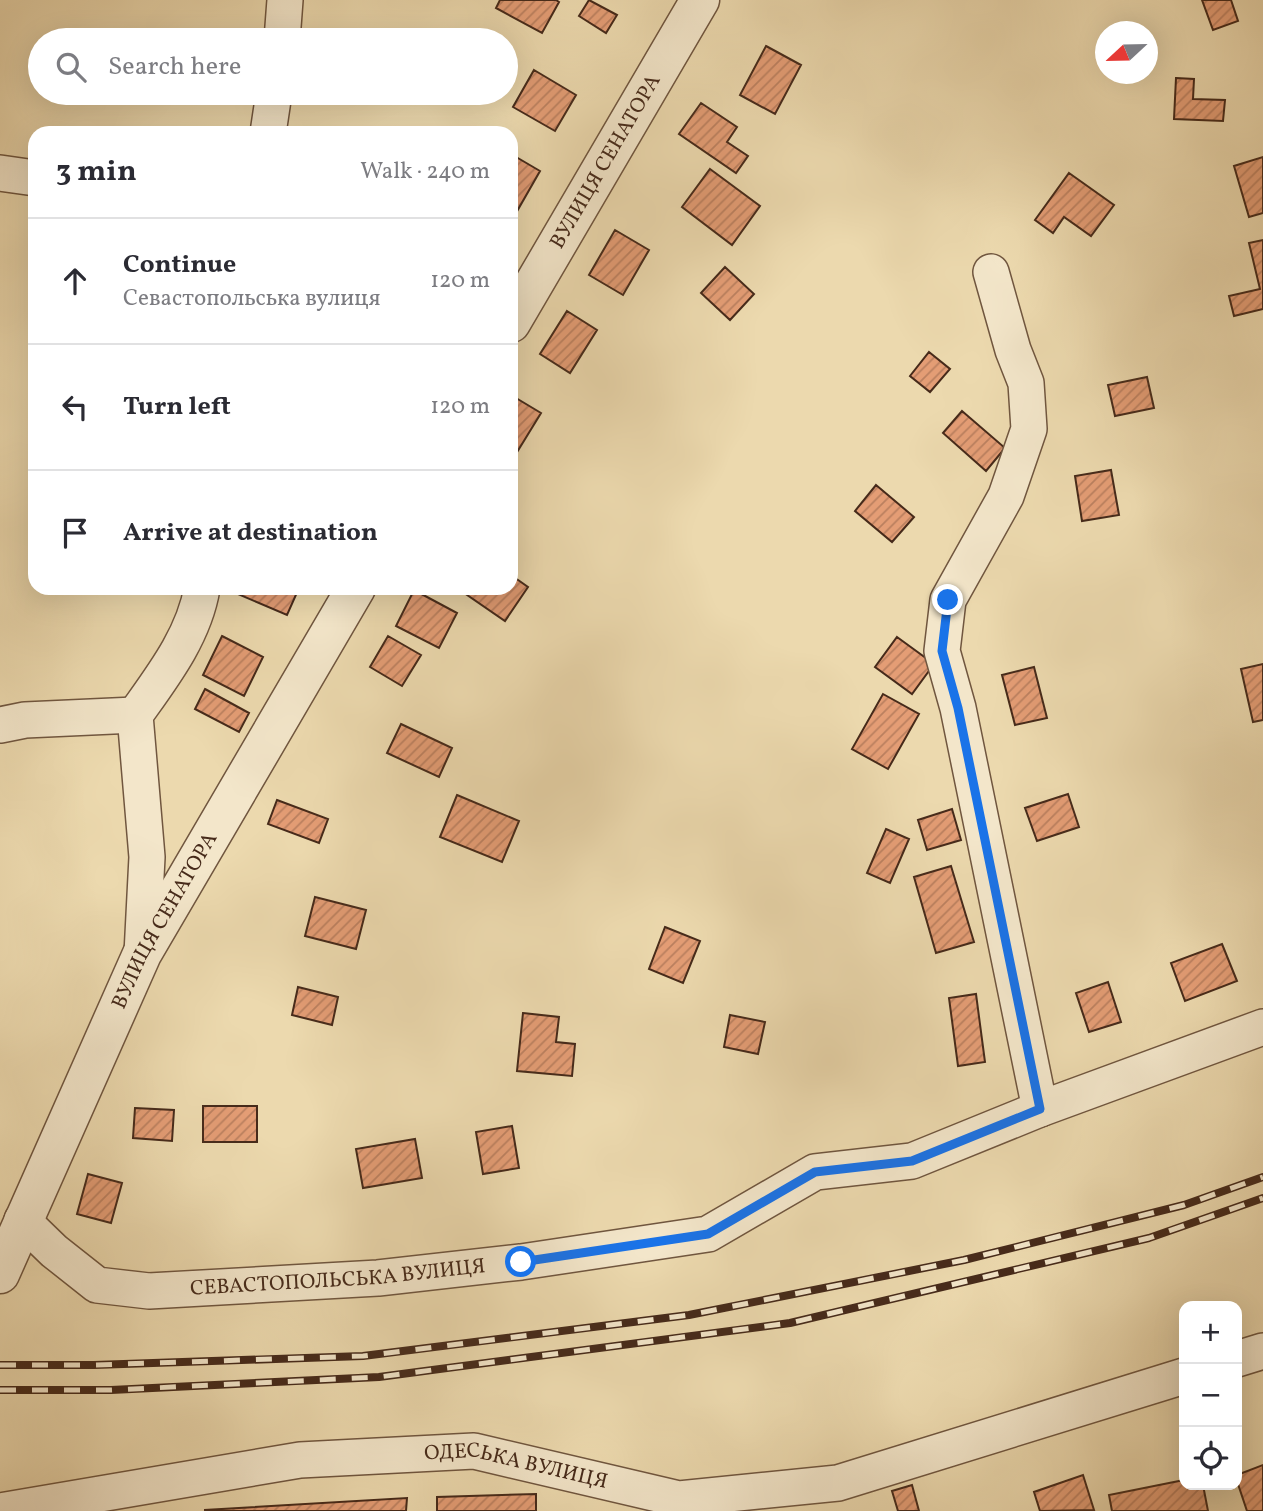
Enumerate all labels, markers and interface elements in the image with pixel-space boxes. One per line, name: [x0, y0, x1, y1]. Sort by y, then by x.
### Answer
north arrow: [1095, 21, 1158, 84]
search box: [28, 28, 518, 105]
icon: search: [52, 48, 90, 86]
text: Search here: [108, 49, 241, 85]
street label: ВУЛИЦЯ СЕНАТОРА: [543, 69, 668, 254]
text: 3 min: [56, 151, 137, 193]
text: Walk · 240 m: [360, 156, 490, 188]
text: Continue: [123, 247, 236, 283]
icon: ahead: [56, 262, 94, 300]
text: 120 m: [430, 265, 490, 297]
text: Севастопольська вулиця: [123, 283, 381, 315]
icon: left: [56, 388, 94, 426]
text: Turn left: [123, 389, 231, 425]
text: 120 m: [430, 391, 490, 423]
icon: arrive: [56, 514, 94, 552]
text: Arrive at destination: [123, 515, 378, 551]
route end: [932, 584, 963, 615]
street label: ВУЛИЦЯ СЕНАТОРА: [105, 827, 225, 1014]
route start: [505, 1246, 536, 1277]
street label: СЕВАСТОПОЛЬСЬКА ВУЛИЦЯ: [189, 1252, 487, 1303]
map controls: [1179, 1301, 1242, 1490]
button: +: [1179, 1301, 1242, 1364]
button: −: [1179, 1364, 1242, 1427]
button: locate: [1179, 1427, 1242, 1490]
street label: ОДЕСЬКА ВУЛИЦЯ: [423, 1436, 611, 1496]

